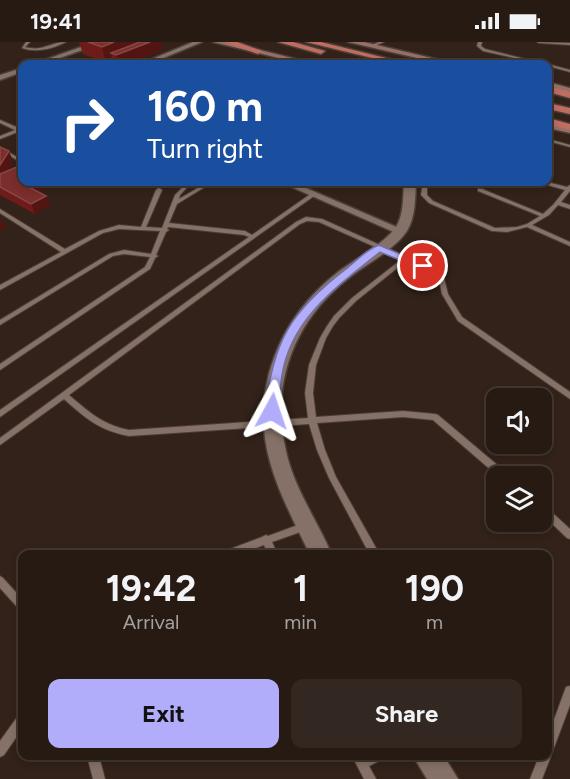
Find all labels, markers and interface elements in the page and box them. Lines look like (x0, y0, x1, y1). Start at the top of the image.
text: 19:41 (30, 8, 82, 35)
text: 160 m (147, 81, 263, 132)
icon: right (48, 84, 126, 162)
text: Turn right (147, 132, 263, 165)
pin (397, 240, 448, 291)
icon: arrive (406, 249, 439, 282)
position arrow (240, 379, 304, 443)
map controls (486, 388, 552, 532)
button: sound (486, 388, 552, 454)
button: layers (486, 466, 552, 532)
text: 19:42 (106, 567, 196, 610)
text: 1 (293, 567, 308, 610)
text: 190 (405, 567, 464, 610)
text: Arrival (123, 610, 179, 634)
text: min (284, 610, 317, 634)
text: m (426, 610, 443, 634)
button: Exit (48, 679, 279, 748)
button: Share (291, 679, 522, 748)

